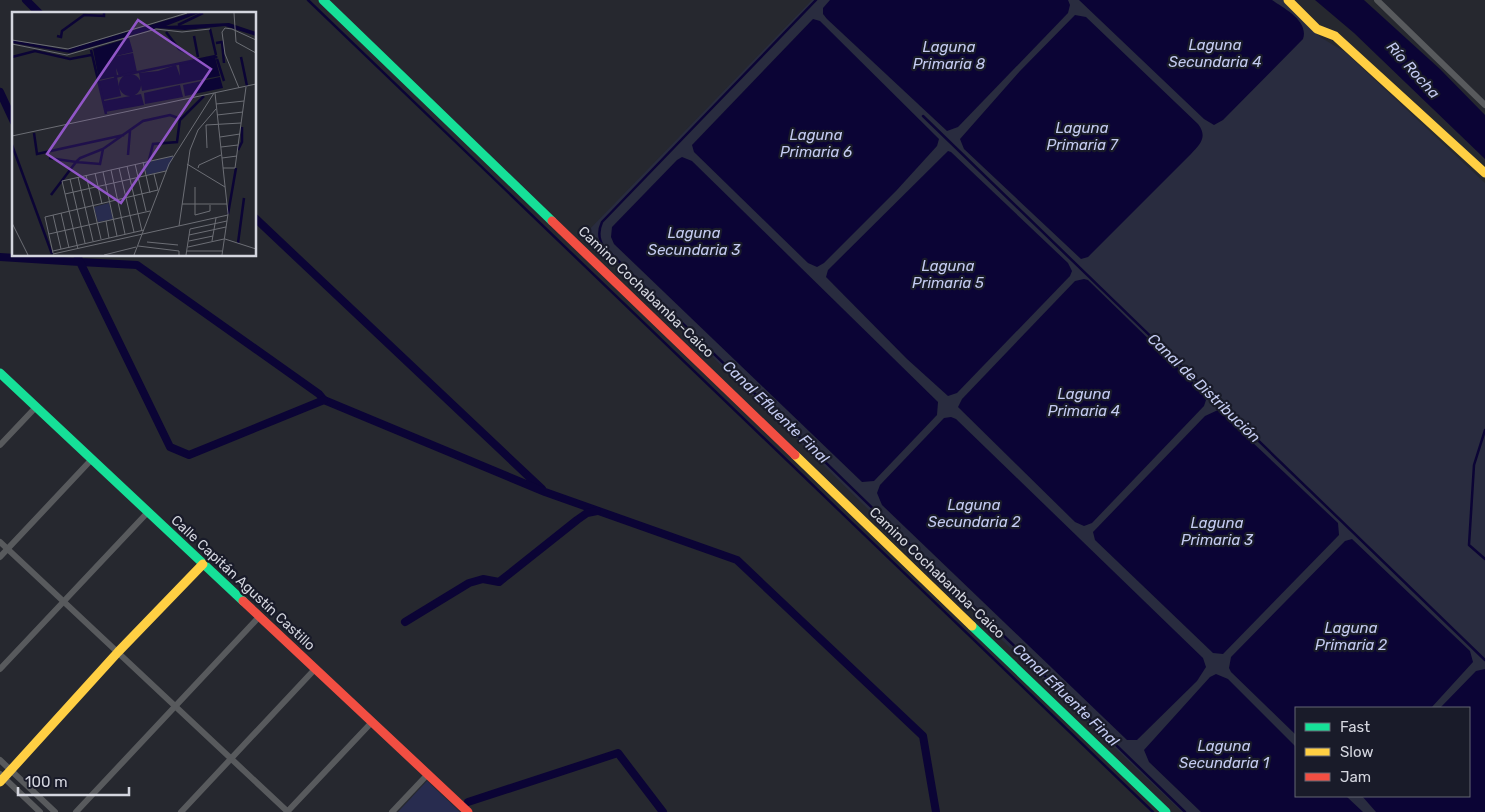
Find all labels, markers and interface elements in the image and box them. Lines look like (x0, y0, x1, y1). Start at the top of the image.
inset map (12, 12, 256, 256)
water label: Laguna Secundaria 4 (1168, 36, 1262, 71)
water label: Laguna Primaria 8 (913, 38, 986, 73)
water label: Río Rocha (1383, 38, 1443, 102)
water label: Laguna Primaria 7 (1047, 119, 1119, 154)
water label: Laguna Primaria 6 (780, 126, 852, 161)
street label: Camino Cochabamba-Caico (575, 223, 717, 361)
water label: Laguna Secundaria 3 (648, 224, 741, 259)
water label: Laguna Primaria 5 (912, 257, 984, 292)
water label: Canal de Distribución (1144, 330, 1264, 446)
water label: Canal Efluente Final (719, 357, 833, 467)
water label: Laguna Primaria 4 (1048, 385, 1120, 420)
water label: Laguna Secundaria 2 (928, 496, 1020, 531)
street label: Camino Cochabamba-Caico (866, 504, 1008, 642)
street label: Calle Capitán Agustín Castillo (168, 512, 318, 654)
water label: Laguna Primaria 3 (1181, 514, 1254, 549)
water label: Laguna Primaria 2 (1315, 619, 1387, 654)
water label: Canal Efluente Final (1009, 640, 1123, 750)
legend (1295, 707, 1470, 797)
text: Fast (1340, 718, 1370, 736)
water label: Laguna Secundaria 1 (1179, 737, 1270, 772)
text: Slow (1340, 743, 1373, 761)
scale bar (18, 764, 129, 796)
text: Jam (1340, 768, 1371, 786)
text: 100 m (25, 773, 67, 791)

